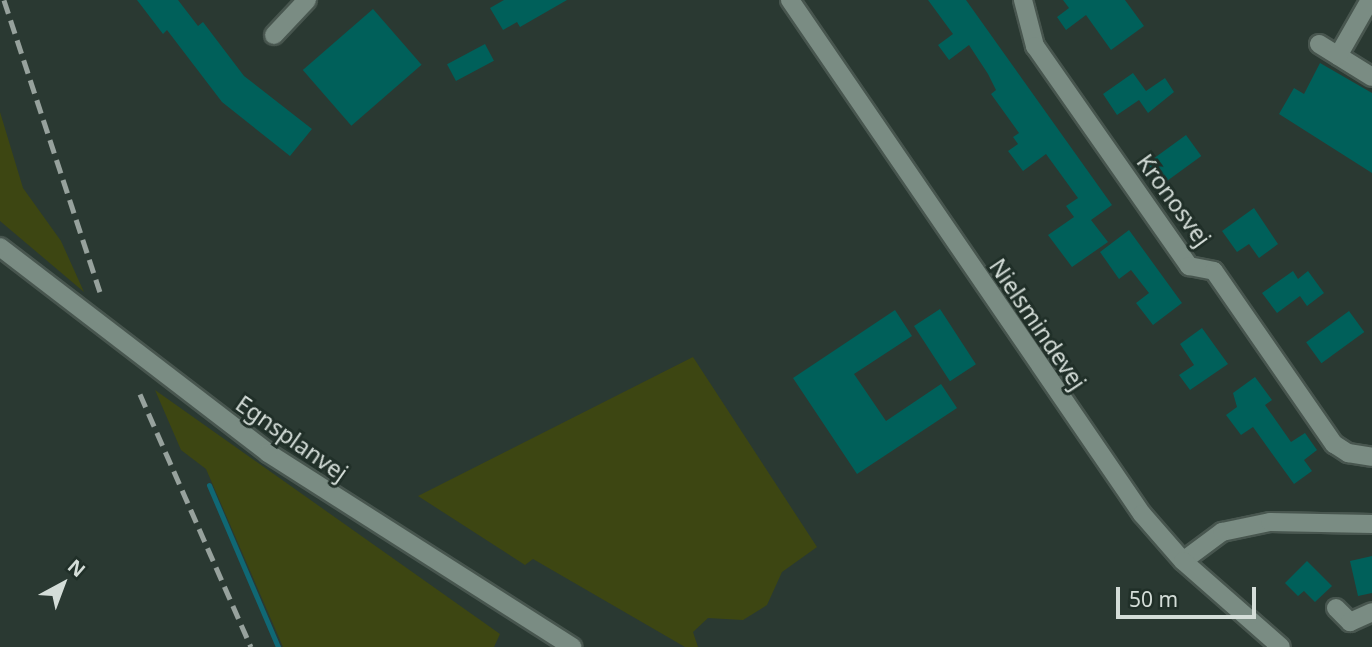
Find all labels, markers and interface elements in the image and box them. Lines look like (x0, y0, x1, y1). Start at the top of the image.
street label: Kronosvej (1131, 149, 1217, 251)
street label: Nielsmindevej (984, 253, 1092, 395)
street label: Egnsplanvej (231, 389, 353, 487)
north arrow (28, 549, 98, 619)
text: N (62, 553, 91, 583)
scale bar (1120, 574, 1260, 618)
text: 50 m (1129, 585, 1178, 613)

